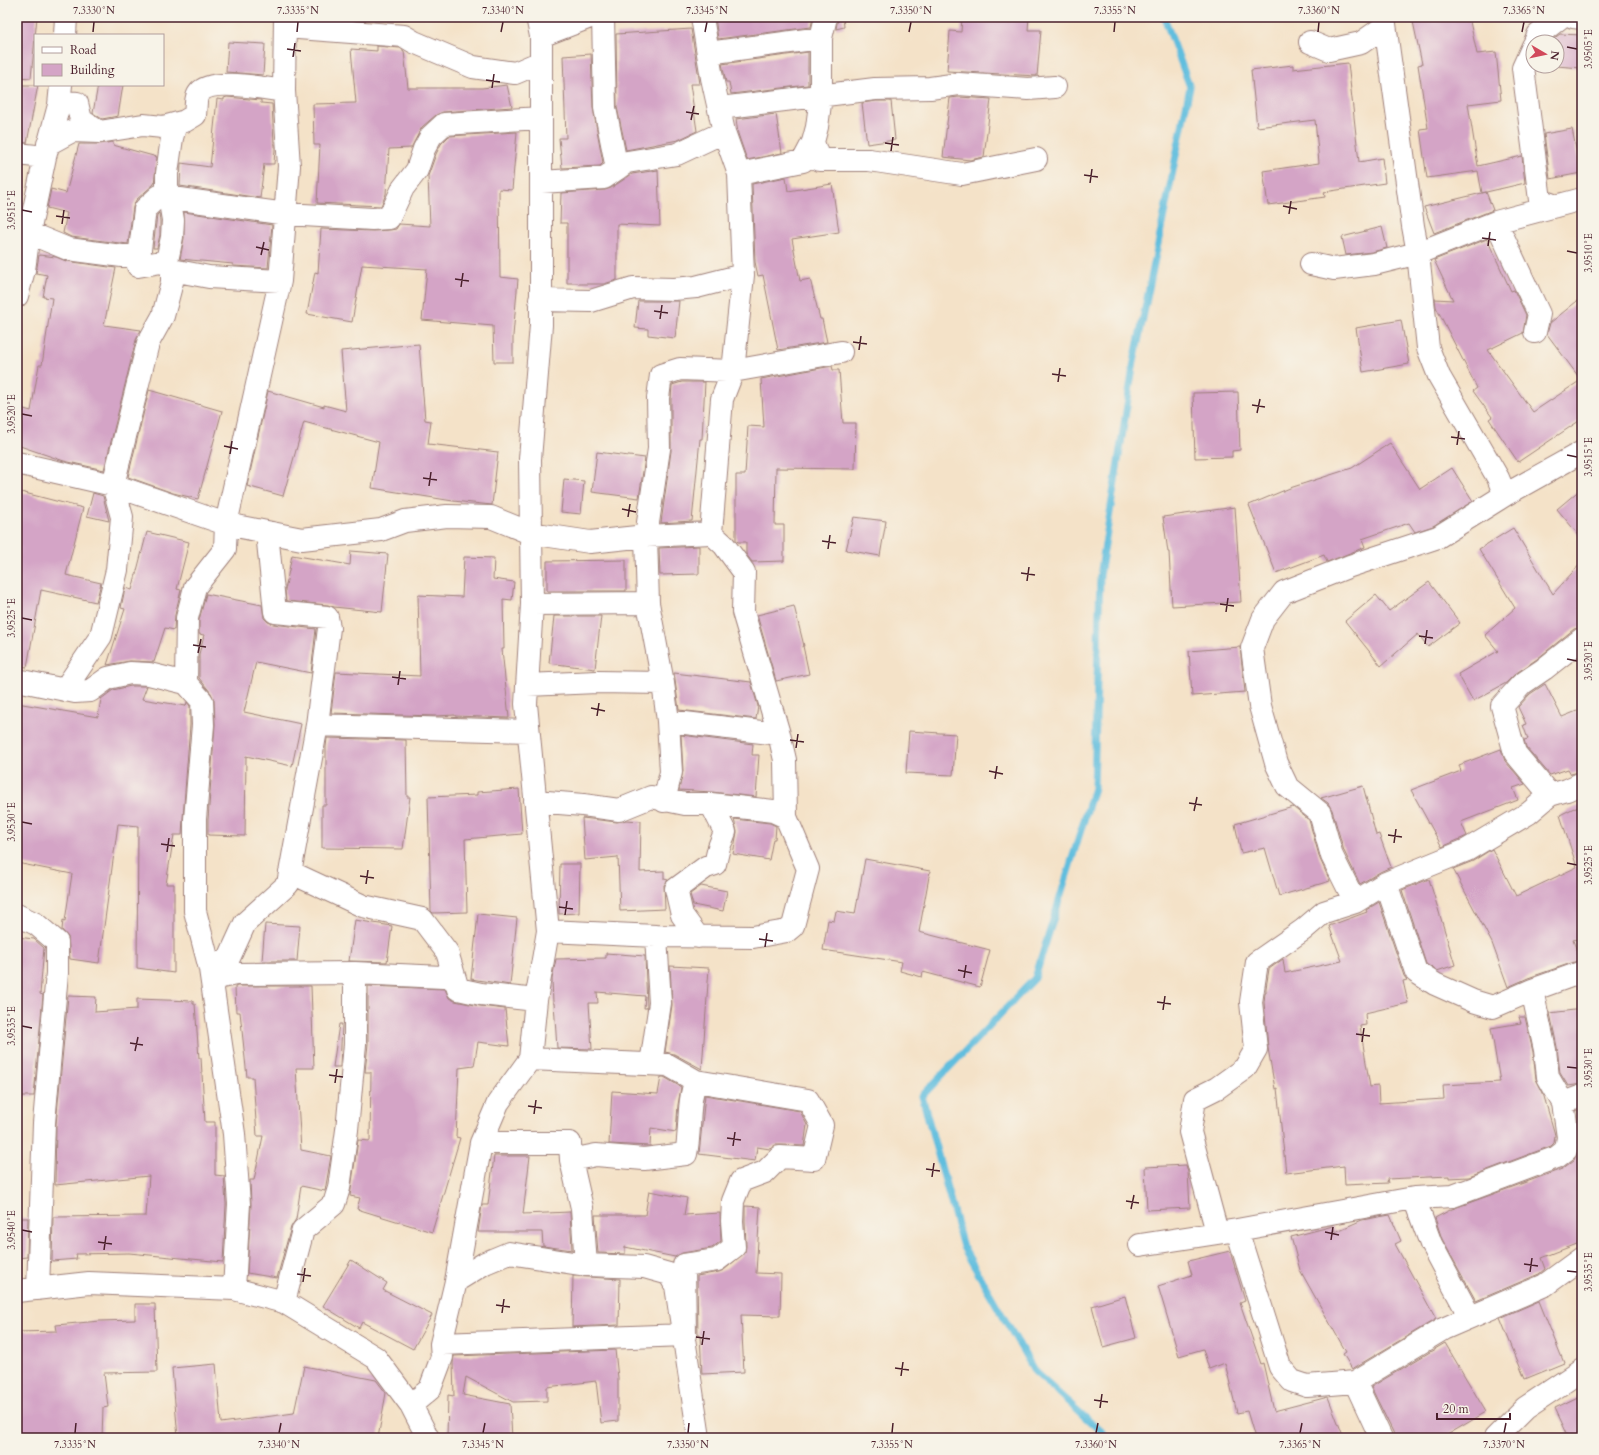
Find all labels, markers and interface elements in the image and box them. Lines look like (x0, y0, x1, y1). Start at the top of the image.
text: 7.3330°N (73, 4, 115, 18)
text: 7.3335°N (277, 4, 319, 18)
text: 7.3340°N (482, 4, 524, 18)
text: 7.3345°N (686, 4, 728, 18)
text: 7.3350°N (890, 4, 932, 18)
text: 7.3355°N (1094, 4, 1136, 18)
text: 7.3360°N (1298, 4, 1340, 18)
text: 7.3365°N (1503, 4, 1545, 18)
text: 3.9505°E (1582, 29, 1596, 69)
legend (34, 34, 164, 86)
north arrow (1525, 34, 1565, 74)
text: Road (70, 42, 97, 58)
text: N (1546, 50, 1563, 62)
text: Building (70, 62, 115, 78)
text: 3.9515°E (5, 190, 19, 230)
text: 3.9510°E (1582, 233, 1596, 273)
text: 3.9520°E (5, 394, 19, 434)
text: 3.9515°E (1582, 437, 1596, 477)
text: 3.9525°E (5, 598, 19, 638)
text: 3.9520°E (1582, 641, 1596, 681)
text: 3.9530°E (5, 802, 19, 842)
text: 3.9525°E (1582, 845, 1596, 885)
text: 3.9535°E (5, 1006, 19, 1046)
text: 3.9530°E (1582, 1048, 1596, 1088)
text: 3.9540°E (5, 1210, 19, 1250)
text: 3.9535°E (1582, 1252, 1596, 1292)
scale bar (1437, 1395, 1510, 1421)
text: 20 m (1443, 1401, 1470, 1417)
text: 7.3335°N (54, 1438, 96, 1452)
text: 7.3340°N (258, 1438, 300, 1452)
text: 7.3345°N (462, 1438, 504, 1452)
text: 7.3350°N (667, 1438, 709, 1452)
text: 7.3355°N (871, 1438, 913, 1452)
text: 7.3360°N (1075, 1438, 1117, 1452)
text: 7.3365°N (1279, 1438, 1321, 1452)
text: 7.3370°N (1483, 1438, 1525, 1452)

